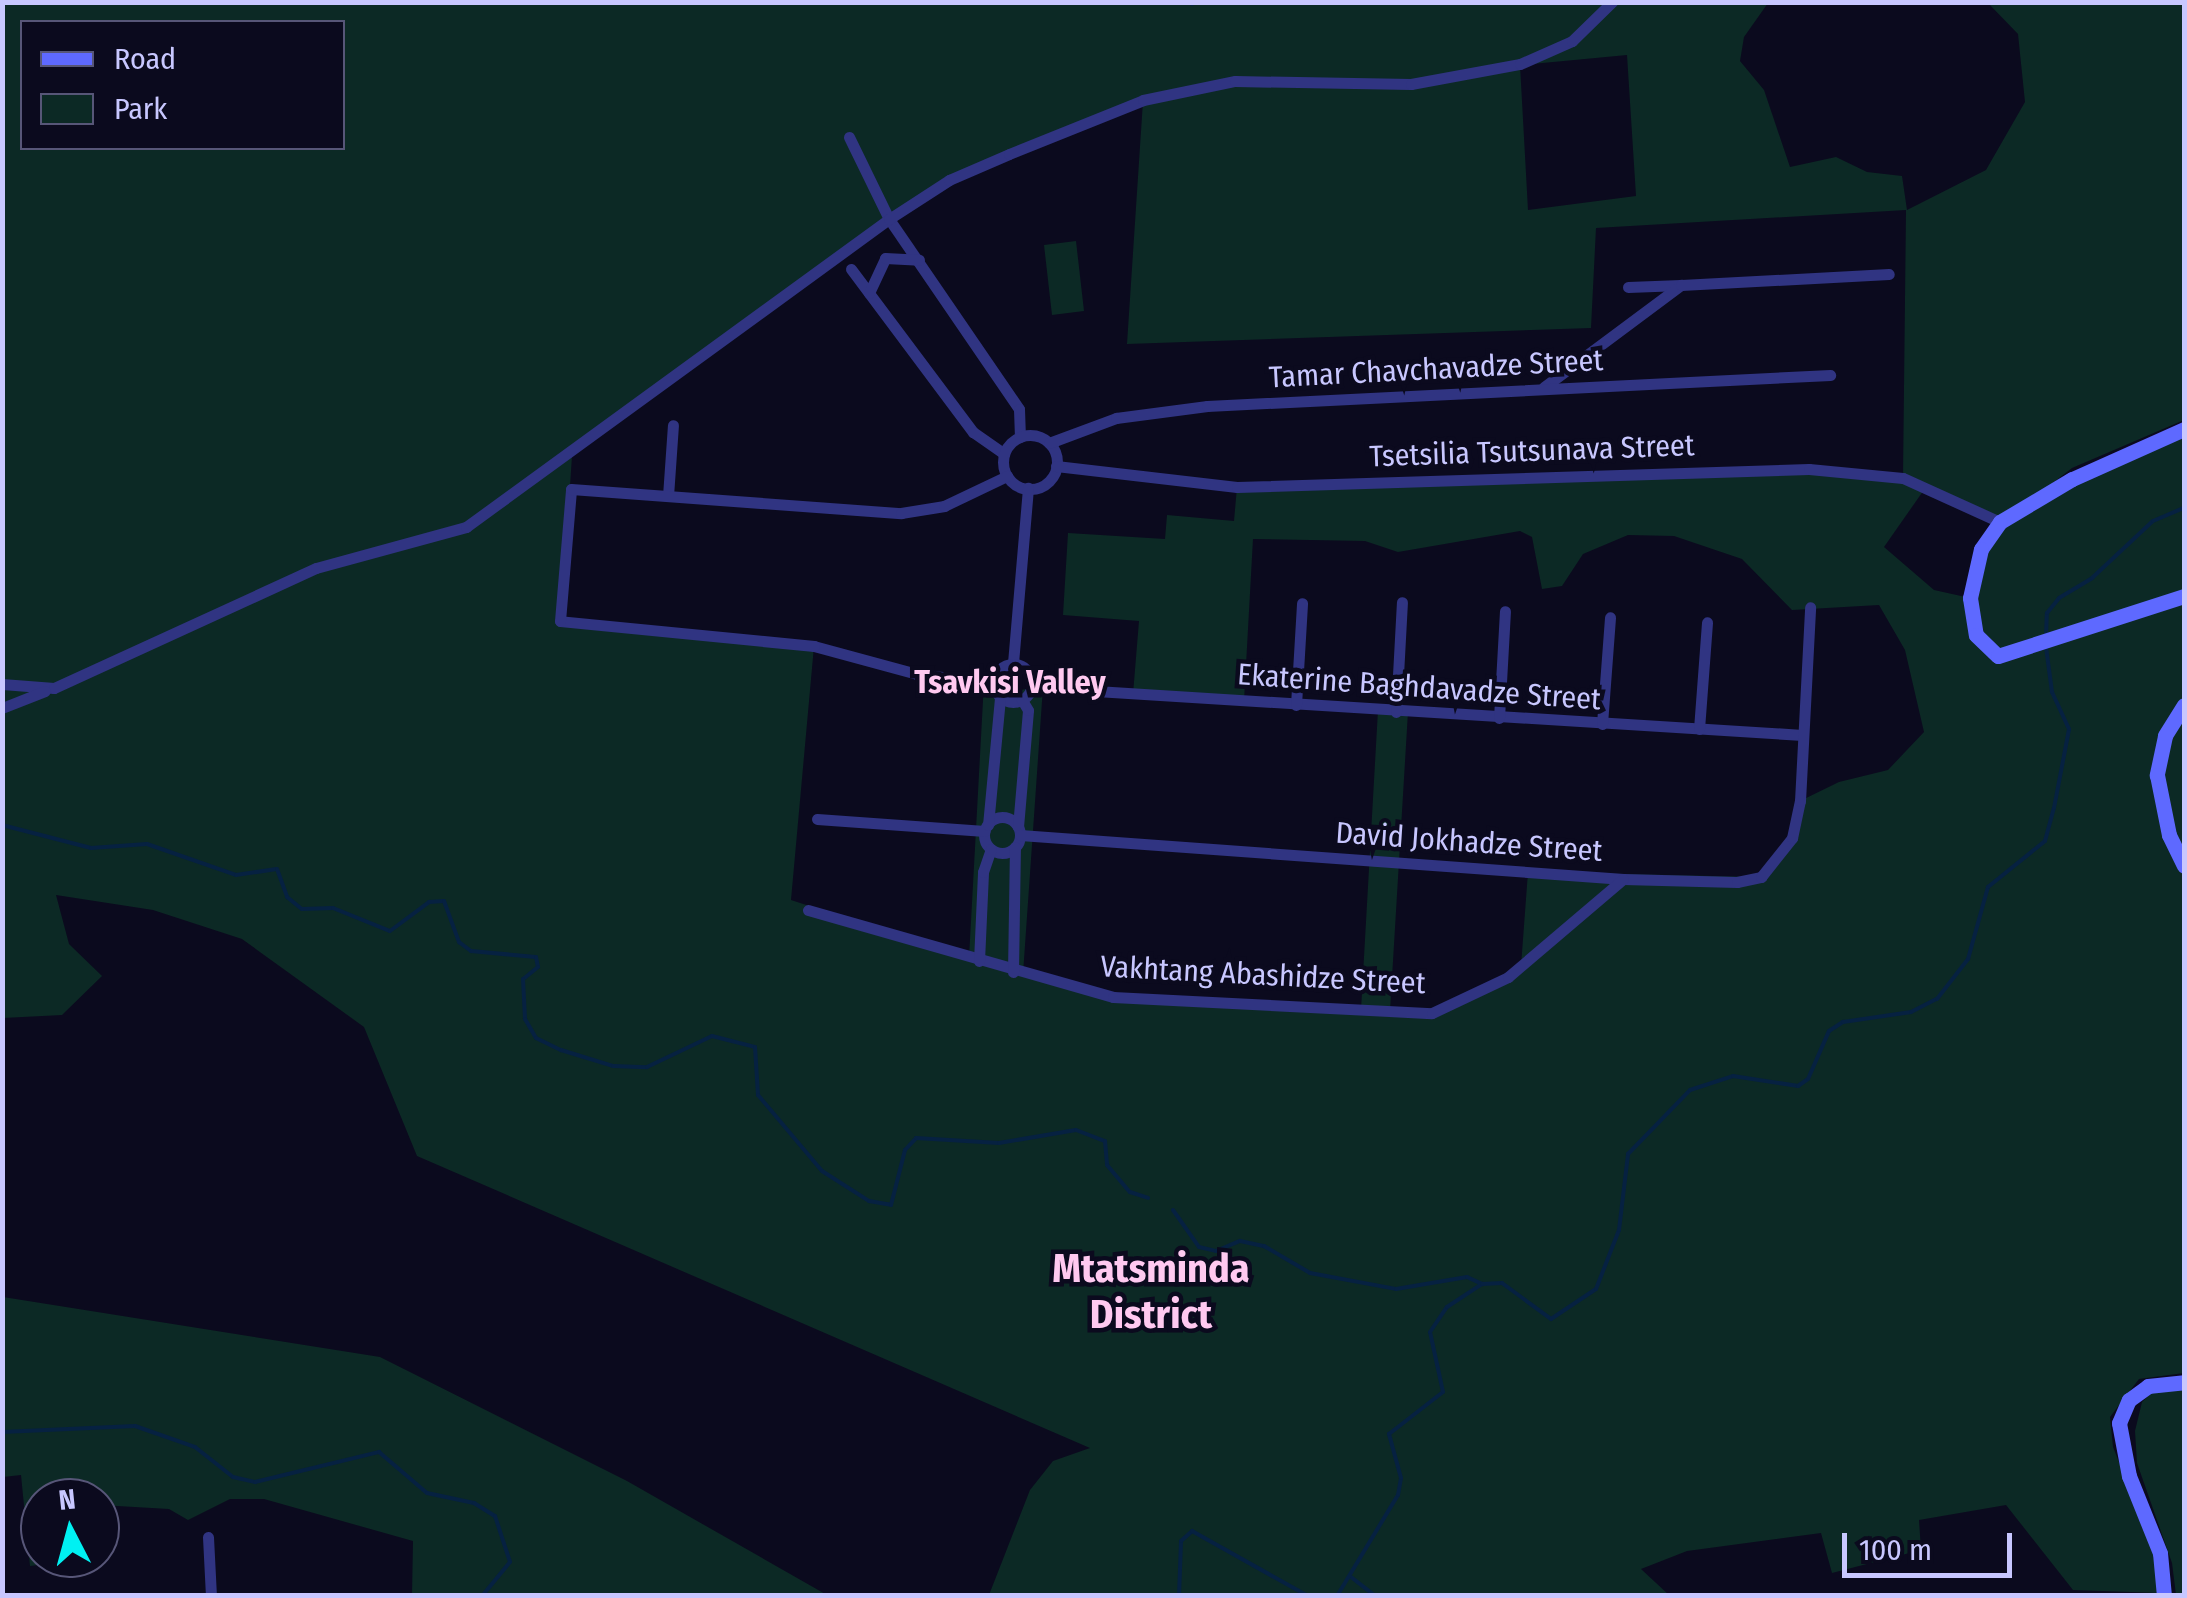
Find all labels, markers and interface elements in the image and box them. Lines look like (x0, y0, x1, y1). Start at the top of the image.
legend (20, 20, 345, 150)
text: Road (114, 41, 176, 77)
text: Park (114, 91, 167, 127)
street label: Tamar Chavchavadze Street (1268, 342, 1604, 396)
street label: Tsetsilia Tsutsunava Street (1369, 427, 1695, 475)
street label: Ekaterine Baghdavadze Street (1236, 656, 1602, 718)
district label: Tsavkisi Valley (914, 663, 1106, 701)
street label: David Jokhadze Street (1334, 815, 1604, 869)
street label: Vakhtang Abashidze Street (1100, 949, 1426, 1001)
district label: Mtatsminda District (1052, 1245, 1250, 1339)
north arrow (20, 1478, 120, 1578)
text: N (57, 1482, 77, 1517)
scale bar (1847, 1513, 2017, 1575)
text: 100 m (1859, 1532, 1932, 1568)

